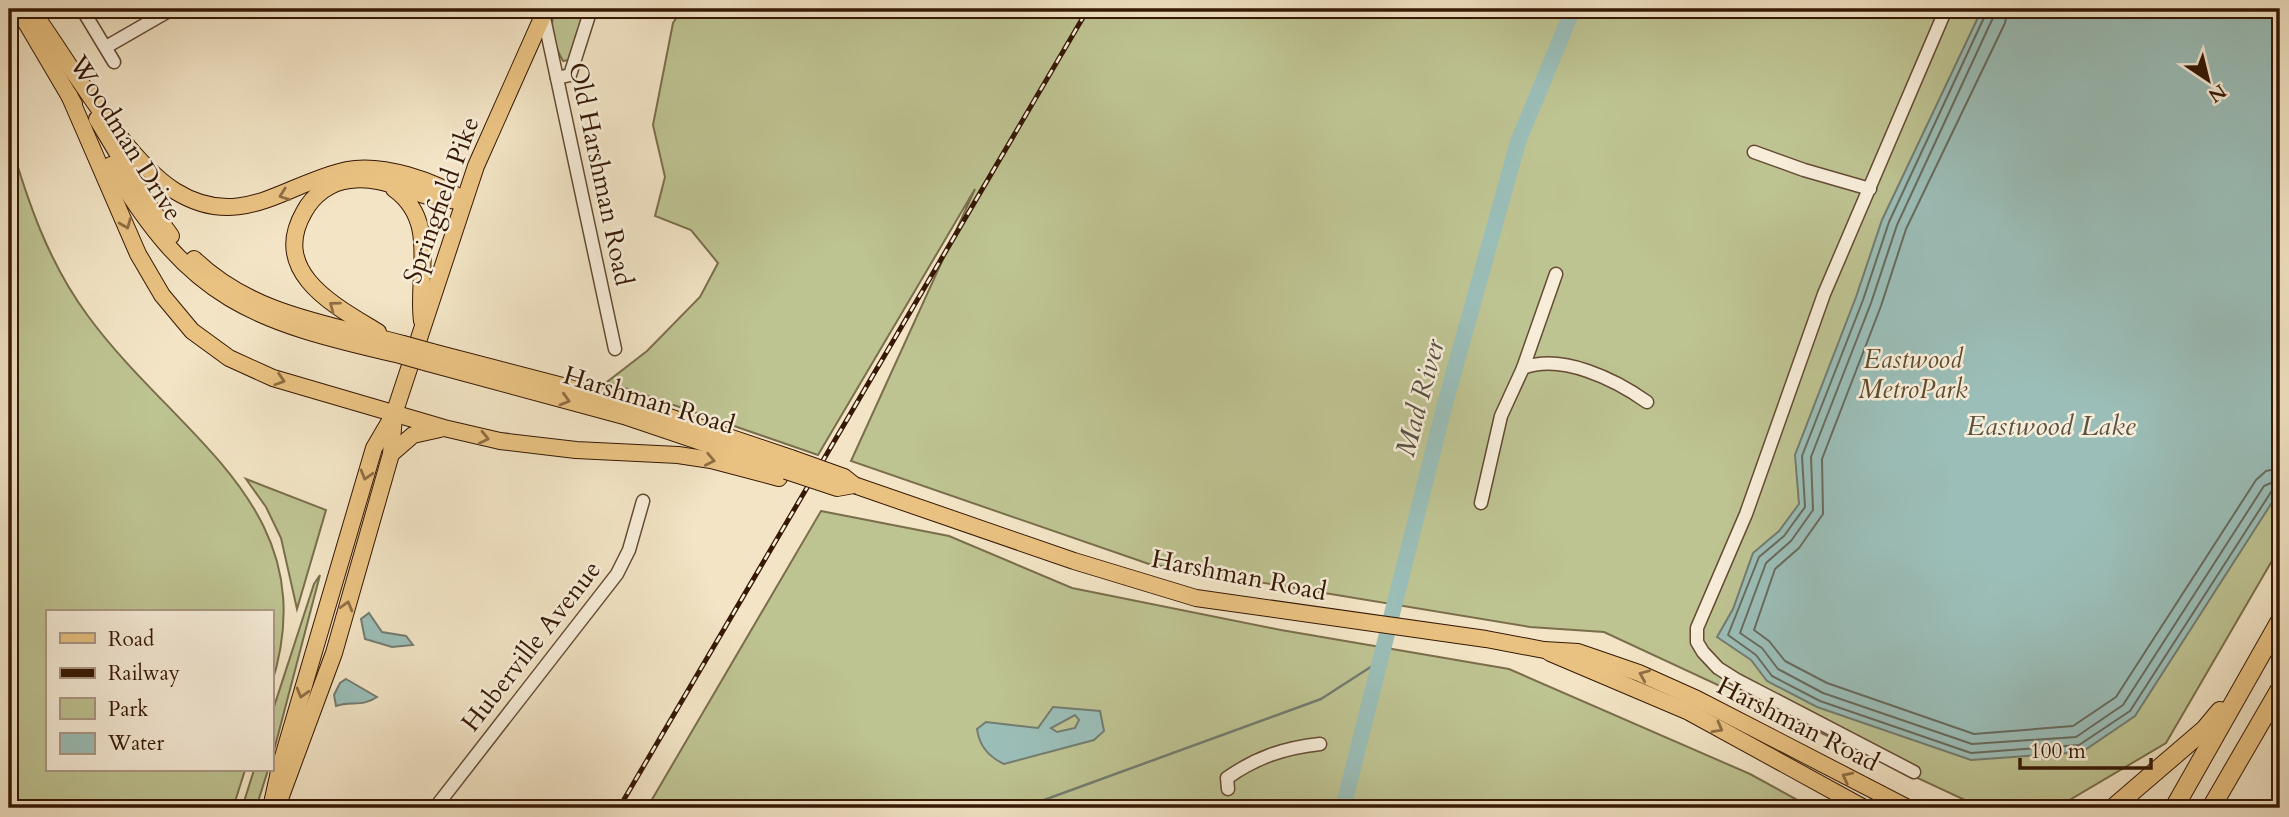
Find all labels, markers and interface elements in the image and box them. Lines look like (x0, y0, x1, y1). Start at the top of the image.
north arrow (2174, 46, 2244, 116)
street label: Woodman Drive (61, 48, 191, 227)
street label: Old Harshman Road (560, 59, 642, 289)
text: N (2203, 78, 2231, 109)
street label: Springfield Pike (395, 112, 487, 288)
one-way arrow (279, 186, 291, 200)
one-way arrow (118, 217, 132, 229)
one-way arrow (329, 301, 341, 314)
water label: Mad River (1386, 334, 1454, 461)
park label: Eastwood MetroPark (1858, 342, 1968, 407)
street label: Harshman Road (559, 357, 739, 443)
one-way arrow (273, 371, 285, 386)
one-way arrow (559, 391, 571, 406)
water label: Eastwood Lake (1966, 407, 2136, 445)
one-way arrow (478, 430, 490, 444)
one-way arrow (704, 452, 716, 467)
one-way arrow (359, 469, 374, 481)
street label: Harshman Road (1149, 541, 1330, 609)
street label: Huberville Avenue (453, 553, 609, 739)
one-way arrow (339, 600, 354, 612)
legend (46, 610, 273, 772)
text: Road (108, 625, 154, 654)
text: Railway (108, 659, 180, 688)
street label: Harshman Road (1711, 668, 1885, 780)
one-way arrow (1639, 670, 1651, 684)
one-way arrow (295, 687, 310, 699)
text: Park (108, 695, 149, 724)
one-way arrow (1711, 720, 1723, 733)
scale bar (2020, 726, 2151, 770)
text: Water (107, 729, 164, 758)
text: 100 m (2030, 737, 2086, 766)
one-way arrow (1842, 771, 1855, 785)

